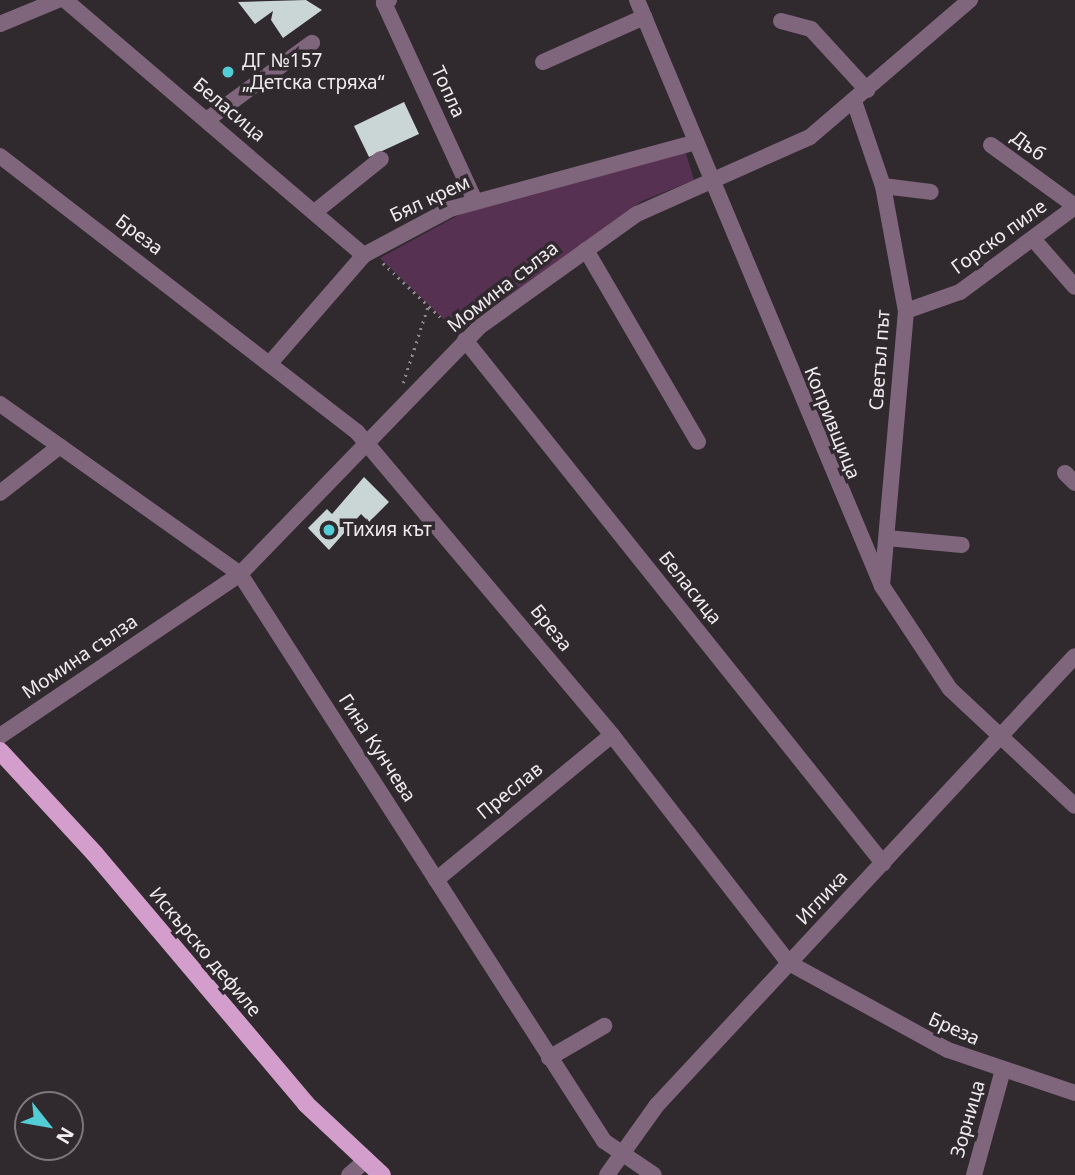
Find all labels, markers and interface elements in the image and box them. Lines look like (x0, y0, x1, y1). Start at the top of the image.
place label: ДГ №157 „Детска стряха“ (242, 50, 384, 94)
street label: Топла (426, 63, 470, 121)
marker: ДГ №157 „Детска стряха“ (220, 64, 236, 80)
street label: Беласица (188, 73, 270, 147)
street label: Дъб (1006, 126, 1050, 166)
street label: Бял крем (386, 171, 474, 227)
street label: Горско пиле (947, 195, 1051, 279)
street label: Бреза (111, 210, 167, 260)
street label: Момина сълза (443, 237, 563, 337)
street label: Светъл път (865, 309, 895, 411)
street label: Копривщица (799, 363, 865, 483)
place label: Тихия кът (343, 519, 432, 541)
marker: Тихия кът (321, 522, 337, 538)
street label: Беласица (654, 547, 726, 629)
street label: Бреза (525, 600, 577, 656)
street label: Момина сълза (18, 610, 142, 704)
street label: Гина Кунчева (334, 690, 420, 806)
street label: Преслав (473, 758, 547, 824)
street label: Иглика (791, 866, 853, 930)
street label: Искърско дефиле (144, 883, 266, 1021)
street label: Бреза (925, 1008, 983, 1050)
street label: Зорница (946, 1078, 990, 1160)
north arrow (14, 1091, 84, 1161)
text: N (50, 1122, 80, 1149)

